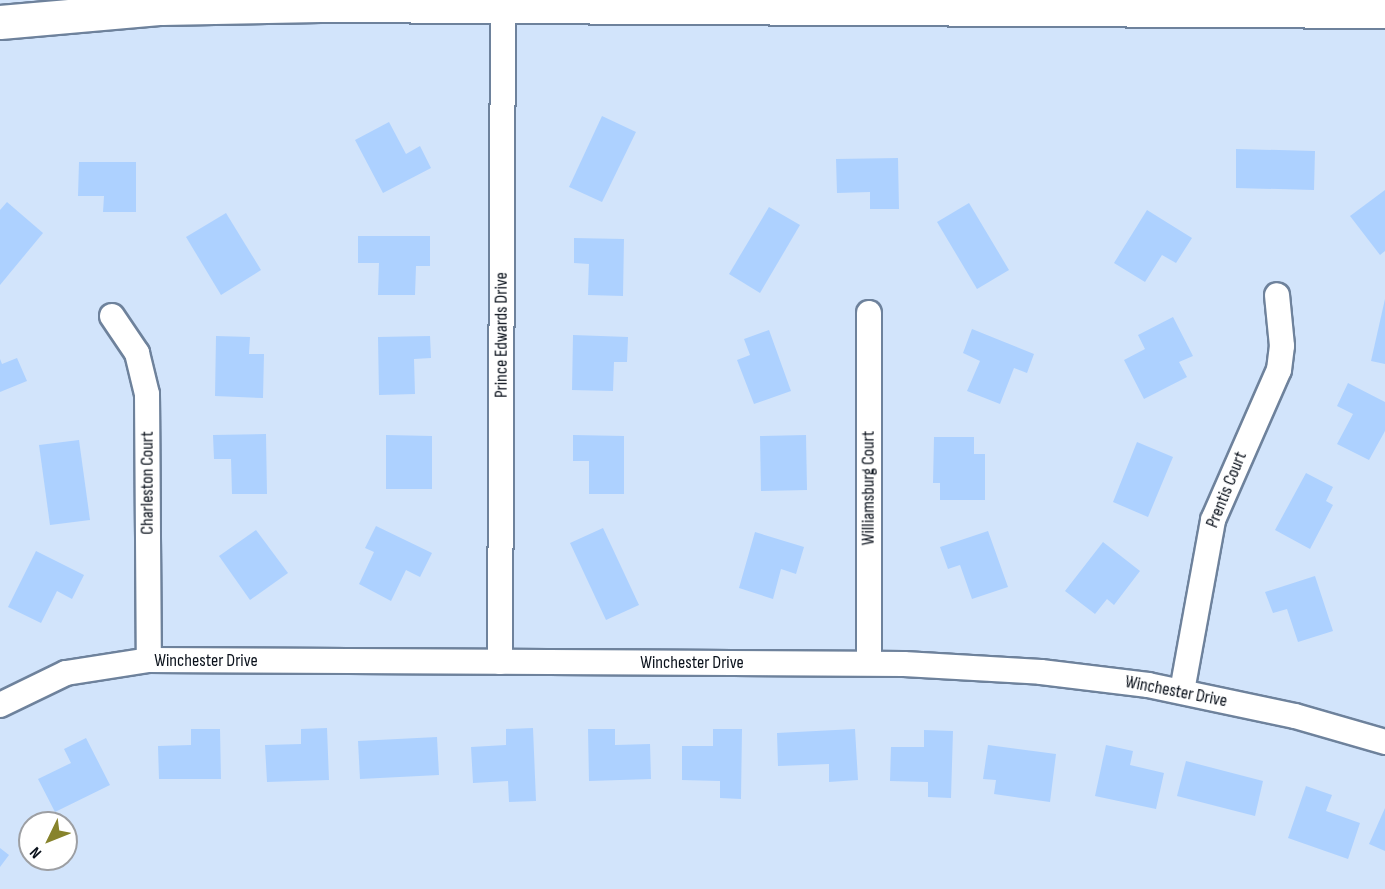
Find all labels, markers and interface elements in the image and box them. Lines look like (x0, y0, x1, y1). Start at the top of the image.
street label: Prince Edwards Drive (491, 272, 513, 398)
street label: Charleston Court (137, 431, 159, 535)
street label: Williamsburg Court (858, 431, 880, 545)
street label: Prentis Court (1202, 449, 1252, 531)
street label: Winchester Drive (154, 650, 258, 672)
street label: Winchester Drive (640, 652, 744, 674)
street label: Winchester Drive (1123, 672, 1229, 712)
north arrow (18, 811, 78, 871)
text: N (26, 843, 46, 862)

